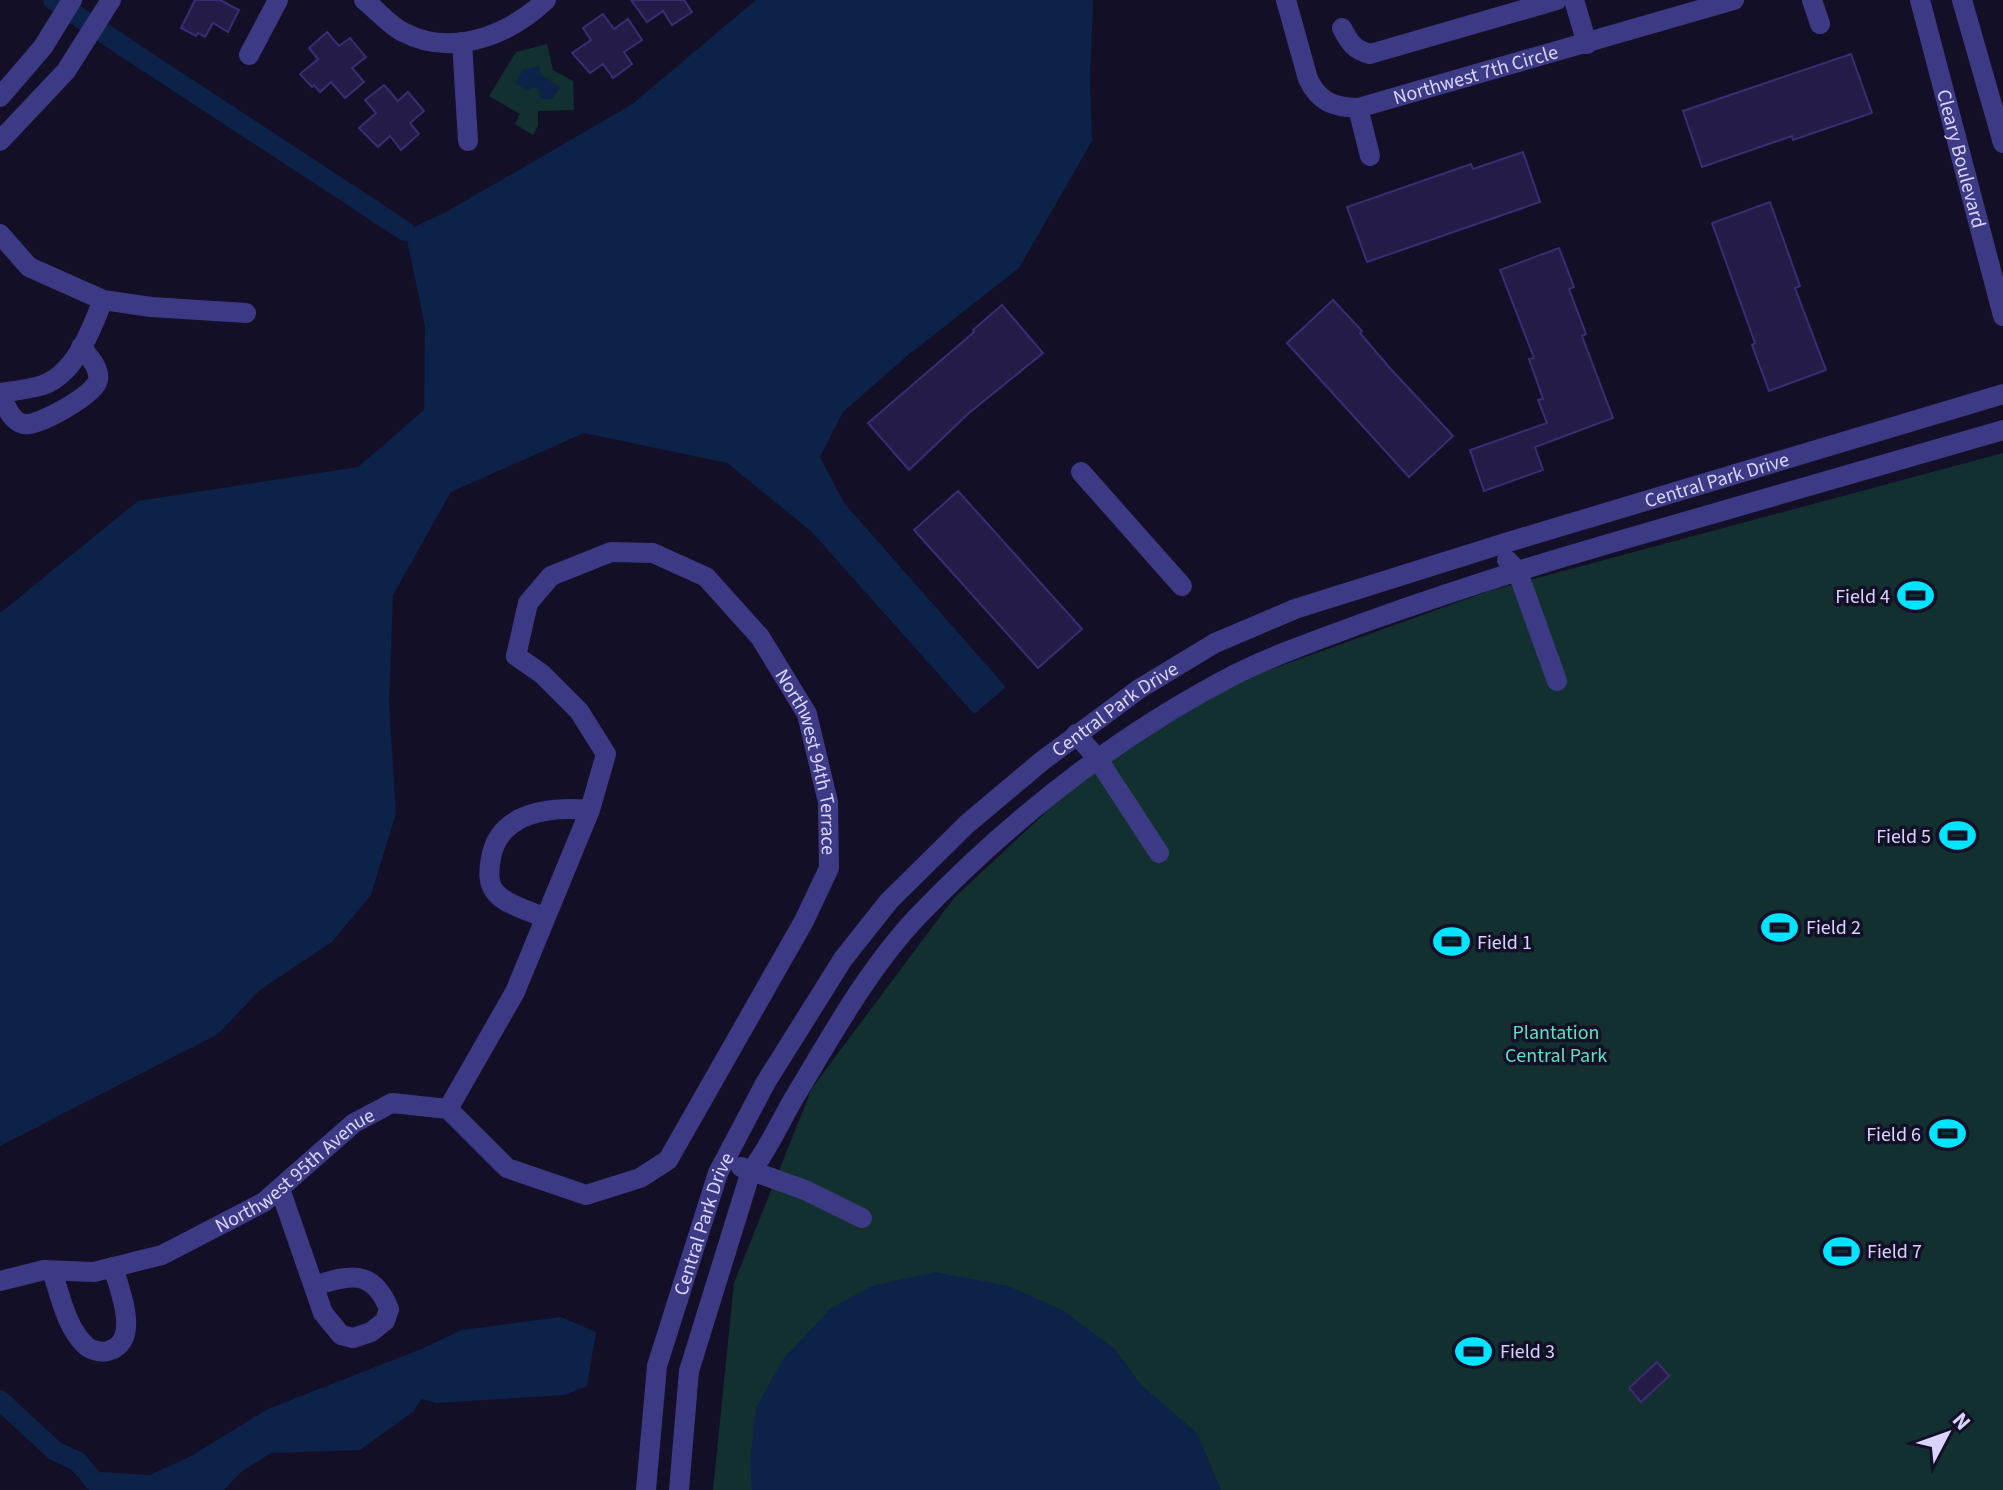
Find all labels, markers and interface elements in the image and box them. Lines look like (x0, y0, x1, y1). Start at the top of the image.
street label: Northwest 7th Circle (1390, 38, 1562, 112)
street label: Cleary Boulevard (1929, 86, 1992, 231)
street label: Central Park Drive (1641, 446, 1793, 516)
sports icon: Field 4 (1897, 577, 1935, 615)
place label: Field 4 (1835, 583, 1890, 611)
street label: Central Park Drive (1046, 655, 1184, 764)
street label: Northwest 94th Terrace (768, 664, 842, 855)
sports icon: Field 5 (1938, 817, 1976, 855)
place label: Field 5 (1876, 823, 1931, 851)
sports icon: Field 2 (1761, 908, 1799, 946)
place label: Field 2 (1806, 914, 1861, 942)
sports icon: Field 1 (1432, 923, 1470, 961)
place label: Field 1 (1477, 929, 1532, 957)
park label: Plantation Central Park (1505, 1019, 1607, 1070)
street label: Northwest 95th Avenue (210, 1102, 380, 1240)
sports icon: Field 6 (1928, 1115, 1966, 1153)
place label: Field 6 (1866, 1121, 1921, 1149)
street label: Central Park Drive (667, 1148, 742, 1299)
sports icon: Field 7 (1822, 1232, 1860, 1270)
place label: Field 7 (1867, 1238, 1922, 1266)
sports icon: Field 3 (1455, 1332, 1493, 1370)
place label: Field 3 (1500, 1338, 1555, 1366)
north arrow (1907, 1394, 1987, 1474)
text: N (1944, 1406, 1978, 1438)

